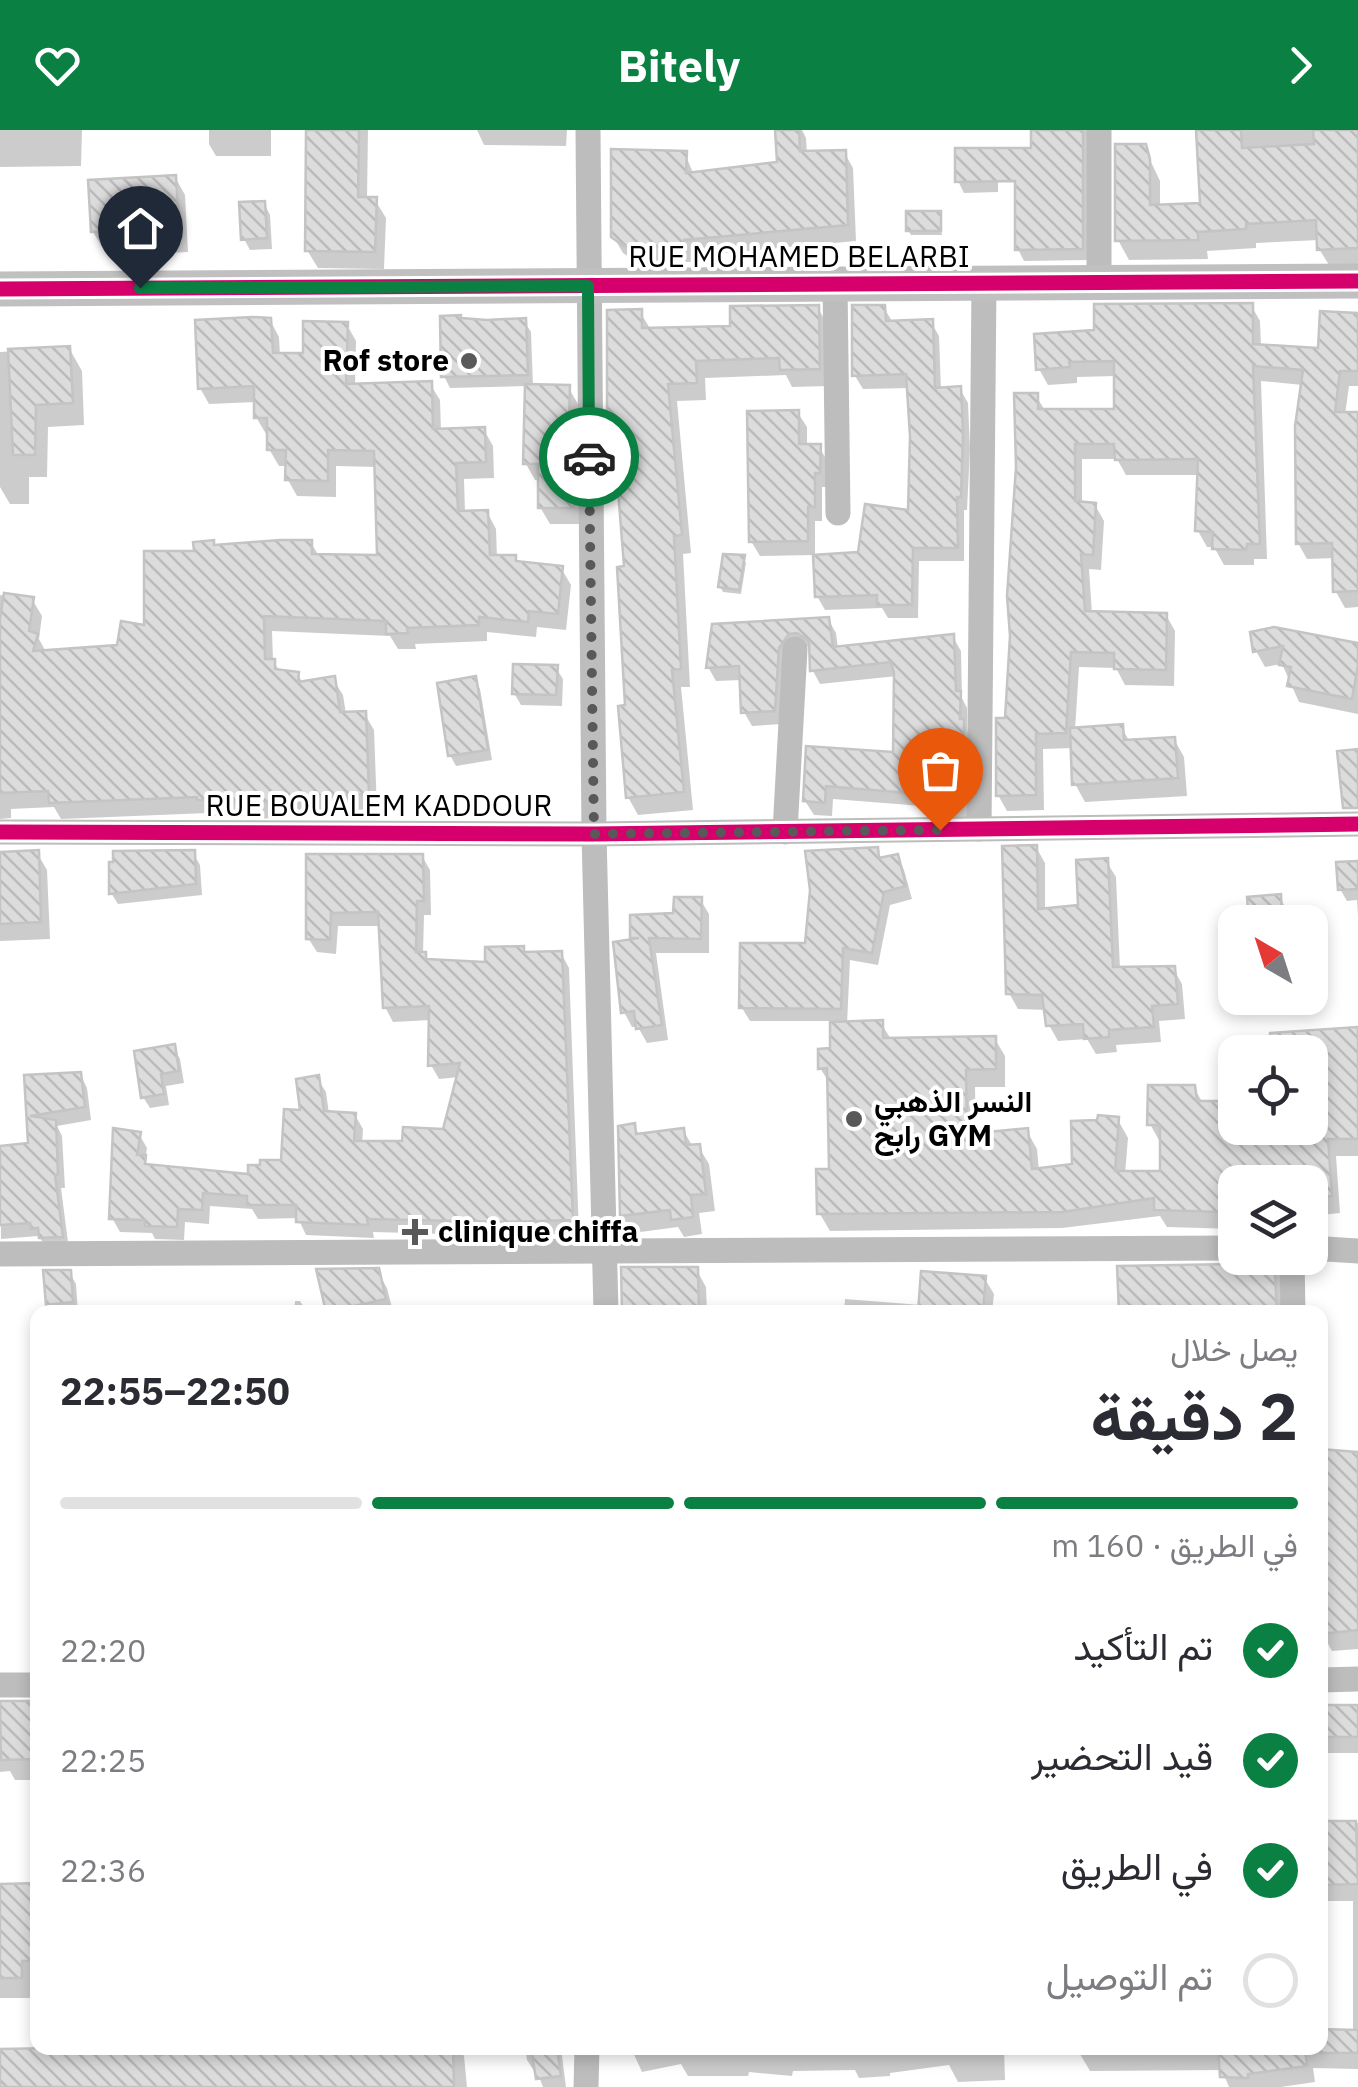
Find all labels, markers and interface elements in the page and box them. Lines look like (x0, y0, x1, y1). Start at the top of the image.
text: Bitely (618, 36, 740, 94)
icon: heart (30, 38, 85, 93)
icon: forward (1273, 38, 1328, 93)
pin (98, 186, 183, 289)
icon: home (113, 201, 168, 256)
street label: RUE MOHAMED BELARBI (628, 236, 970, 275)
place label: Rof store (323, 340, 449, 379)
marker: Rof store (458, 350, 480, 372)
courier (539, 407, 639, 507)
icon: car (562, 430, 617, 485)
pin (898, 728, 983, 831)
icon: bag (913, 743, 968, 798)
street label: RUE BOUALEM KADDOUR (205, 785, 553, 824)
north arrow (1218, 905, 1328, 1015)
map controls (1218, 905, 1328, 1275)
button: locate (1218, 1035, 1328, 1145)
place label: النسر الذهبي رابح GYM (874, 1081, 1032, 1156)
marker: النسر الذهبي رابح GYM (843, 1108, 865, 1130)
button: layers (1218, 1165, 1328, 1275)
place label: clinique chiffa (438, 1211, 639, 1250)
marker: clinique chiffa (402, 1219, 428, 1245)
text: يصل خلال (1170, 1328, 1298, 1370)
text: 22:50–22:55 (60, 1366, 290, 1415)
text: 2 دقيقة (1090, 1373, 1298, 1458)
text: في الطريق · 160 m (1051, 1524, 1298, 1566)
text: تم التأكيد (1073, 1621, 1213, 1670)
icon: check (1243, 1623, 1298, 1678)
text: 22:20 (60, 1629, 146, 1671)
text: قيد التحضير (1031, 1731, 1213, 1780)
icon: check (1243, 1733, 1298, 1788)
text: 22:25 (60, 1739, 146, 1781)
text: في الطريق (1061, 1841, 1213, 1890)
icon: check (1243, 1843, 1298, 1898)
text: 22:36 (60, 1849, 146, 1891)
text: تم التوصيل (1046, 1951, 1213, 2000)

